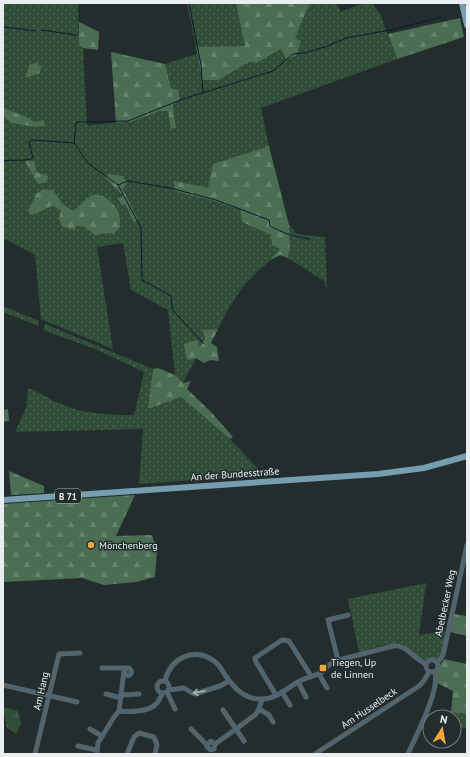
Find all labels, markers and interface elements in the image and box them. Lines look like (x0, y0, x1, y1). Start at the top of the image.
street label: An der Bundesstraße (190, 464, 280, 484)
road number: B 71 (55, 489, 81, 503)
place label: Mönchenberg (99, 539, 158, 552)
marker: Mönchenberg (86, 540, 96, 550)
street label: Abelbecker Weg (432, 568, 458, 638)
place label: Tiegen, Up de Linnen (331, 656, 376, 681)
marker: Tiegen, Up de Linnen (318, 663, 328, 673)
street label: Am Hang (30, 670, 52, 712)
street label: Am Husselbeck (338, 684, 400, 732)
one-way arrow (192, 688, 205, 696)
north arrow (422, 709, 462, 749)
text: N (439, 712, 449, 727)

